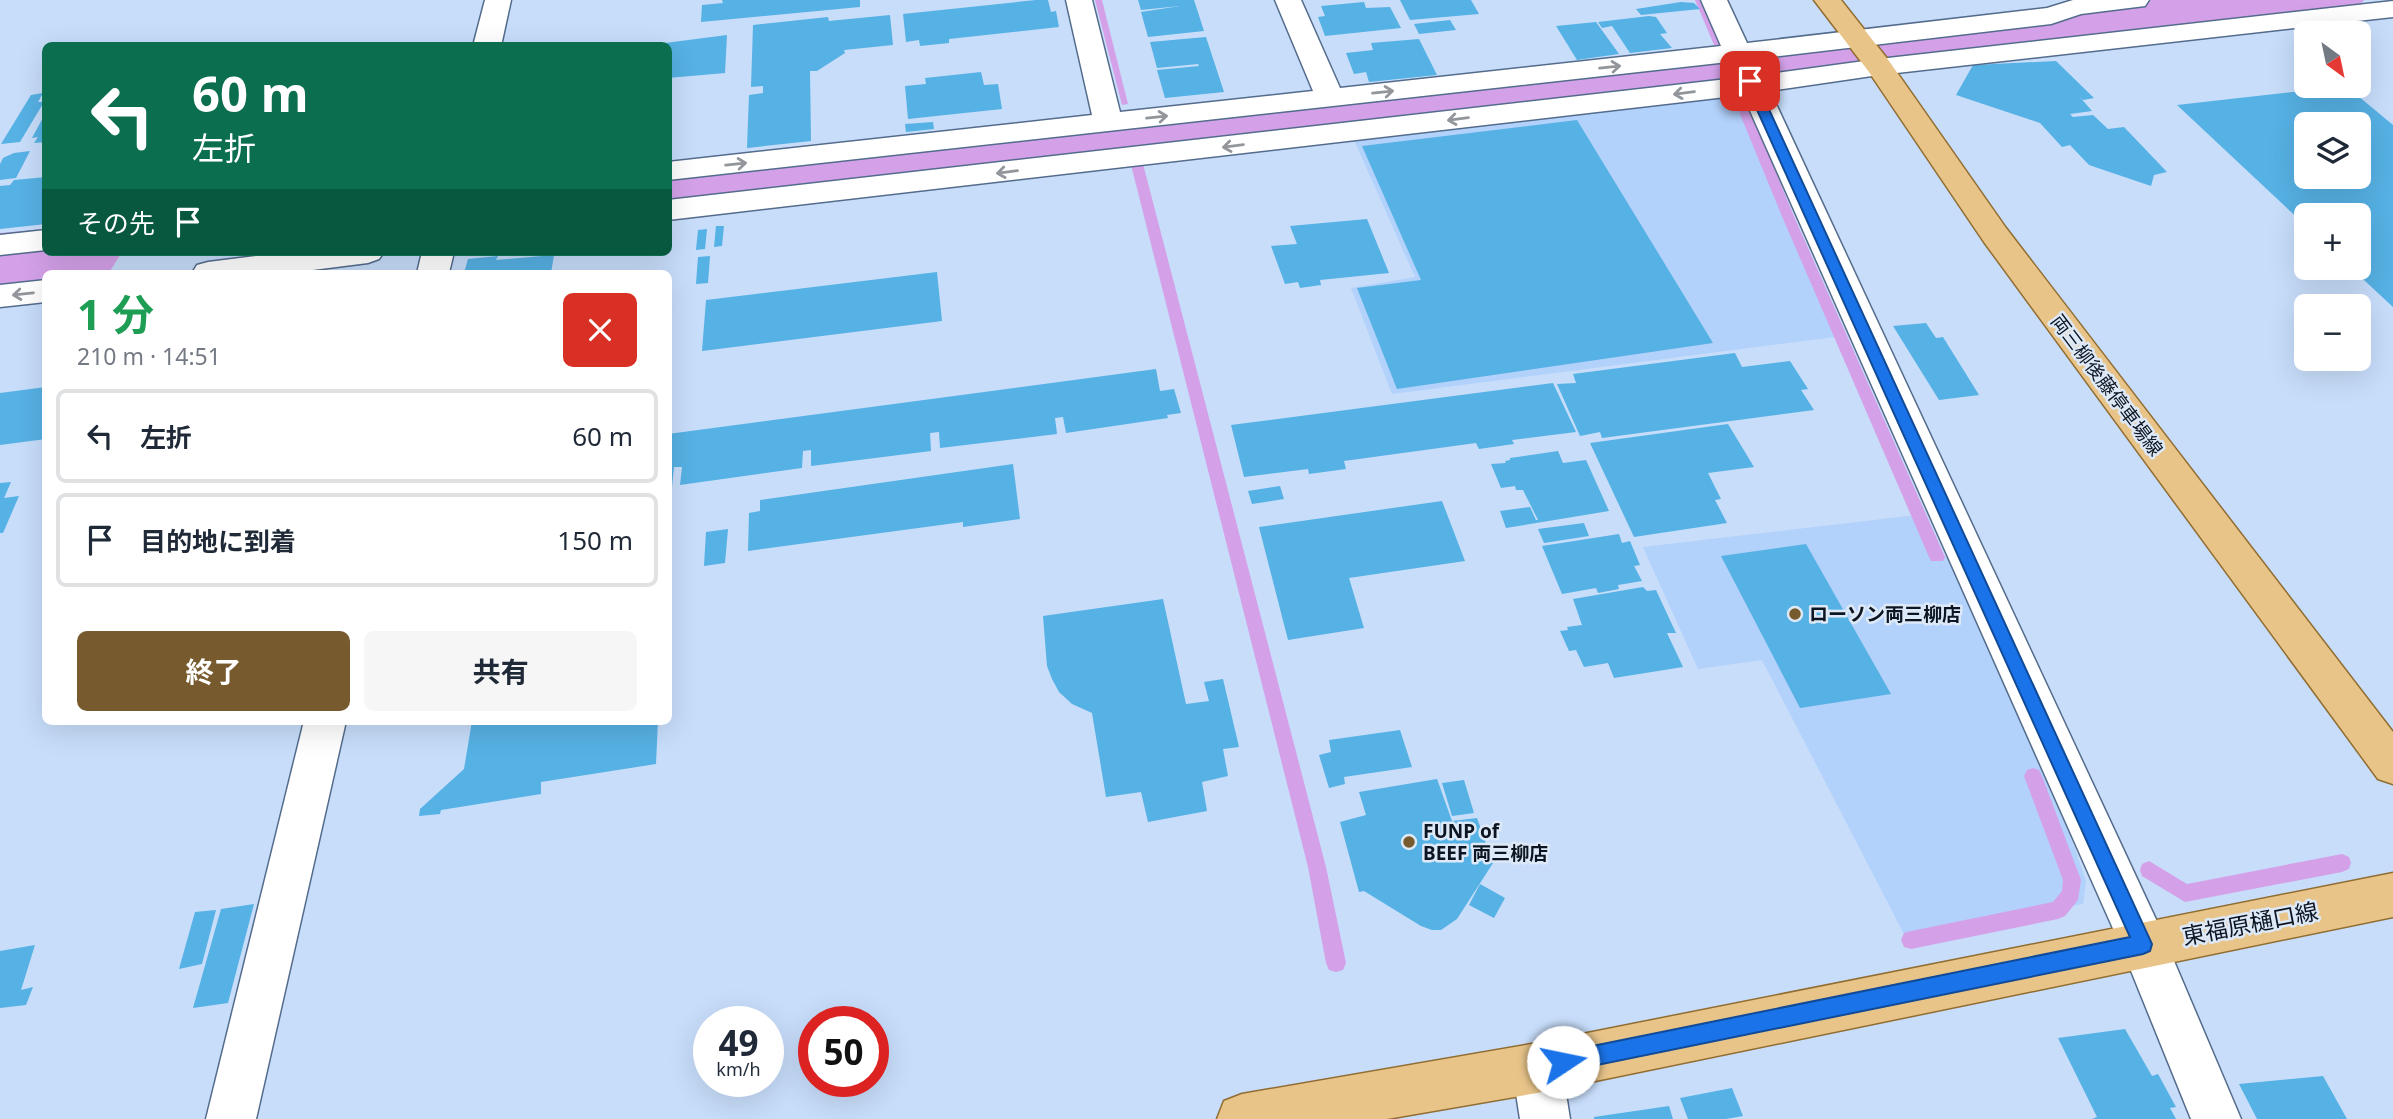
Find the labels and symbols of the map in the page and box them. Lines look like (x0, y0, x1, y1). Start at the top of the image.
north arrow (2294, 21, 2371, 98)
pin (1720, 51, 1780, 111)
one-way arrow (1598, 61, 1620, 74)
one-way arrow (1372, 85, 1394, 98)
one-way arrow (1674, 86, 1696, 99)
one-way arrow (1145, 110, 1168, 123)
one-way arrow (1448, 113, 1470, 126)
one-way arrow (1222, 139, 1244, 152)
one-way arrow (724, 157, 747, 170)
one-way arrow (996, 165, 1018, 178)
one-way arrow (12, 287, 35, 300)
street label: 両三柳後藤停車場線 (2045, 309, 2169, 461)
place label: ローソン両三柳店 (1809, 601, 1961, 627)
marker: ローソン両三柳店 (1787, 606, 1803, 622)
place label: FUNP of BEEF 両三柳店 (1423, 818, 1548, 866)
marker: FUNP of BEEF 両三柳店 (1401, 834, 1417, 850)
street label: 東福原樋口線 (2179, 894, 2321, 952)
speed limit sign: 50 (798, 1006, 889, 1097)
position arrow (1526, 1025, 1600, 1099)

